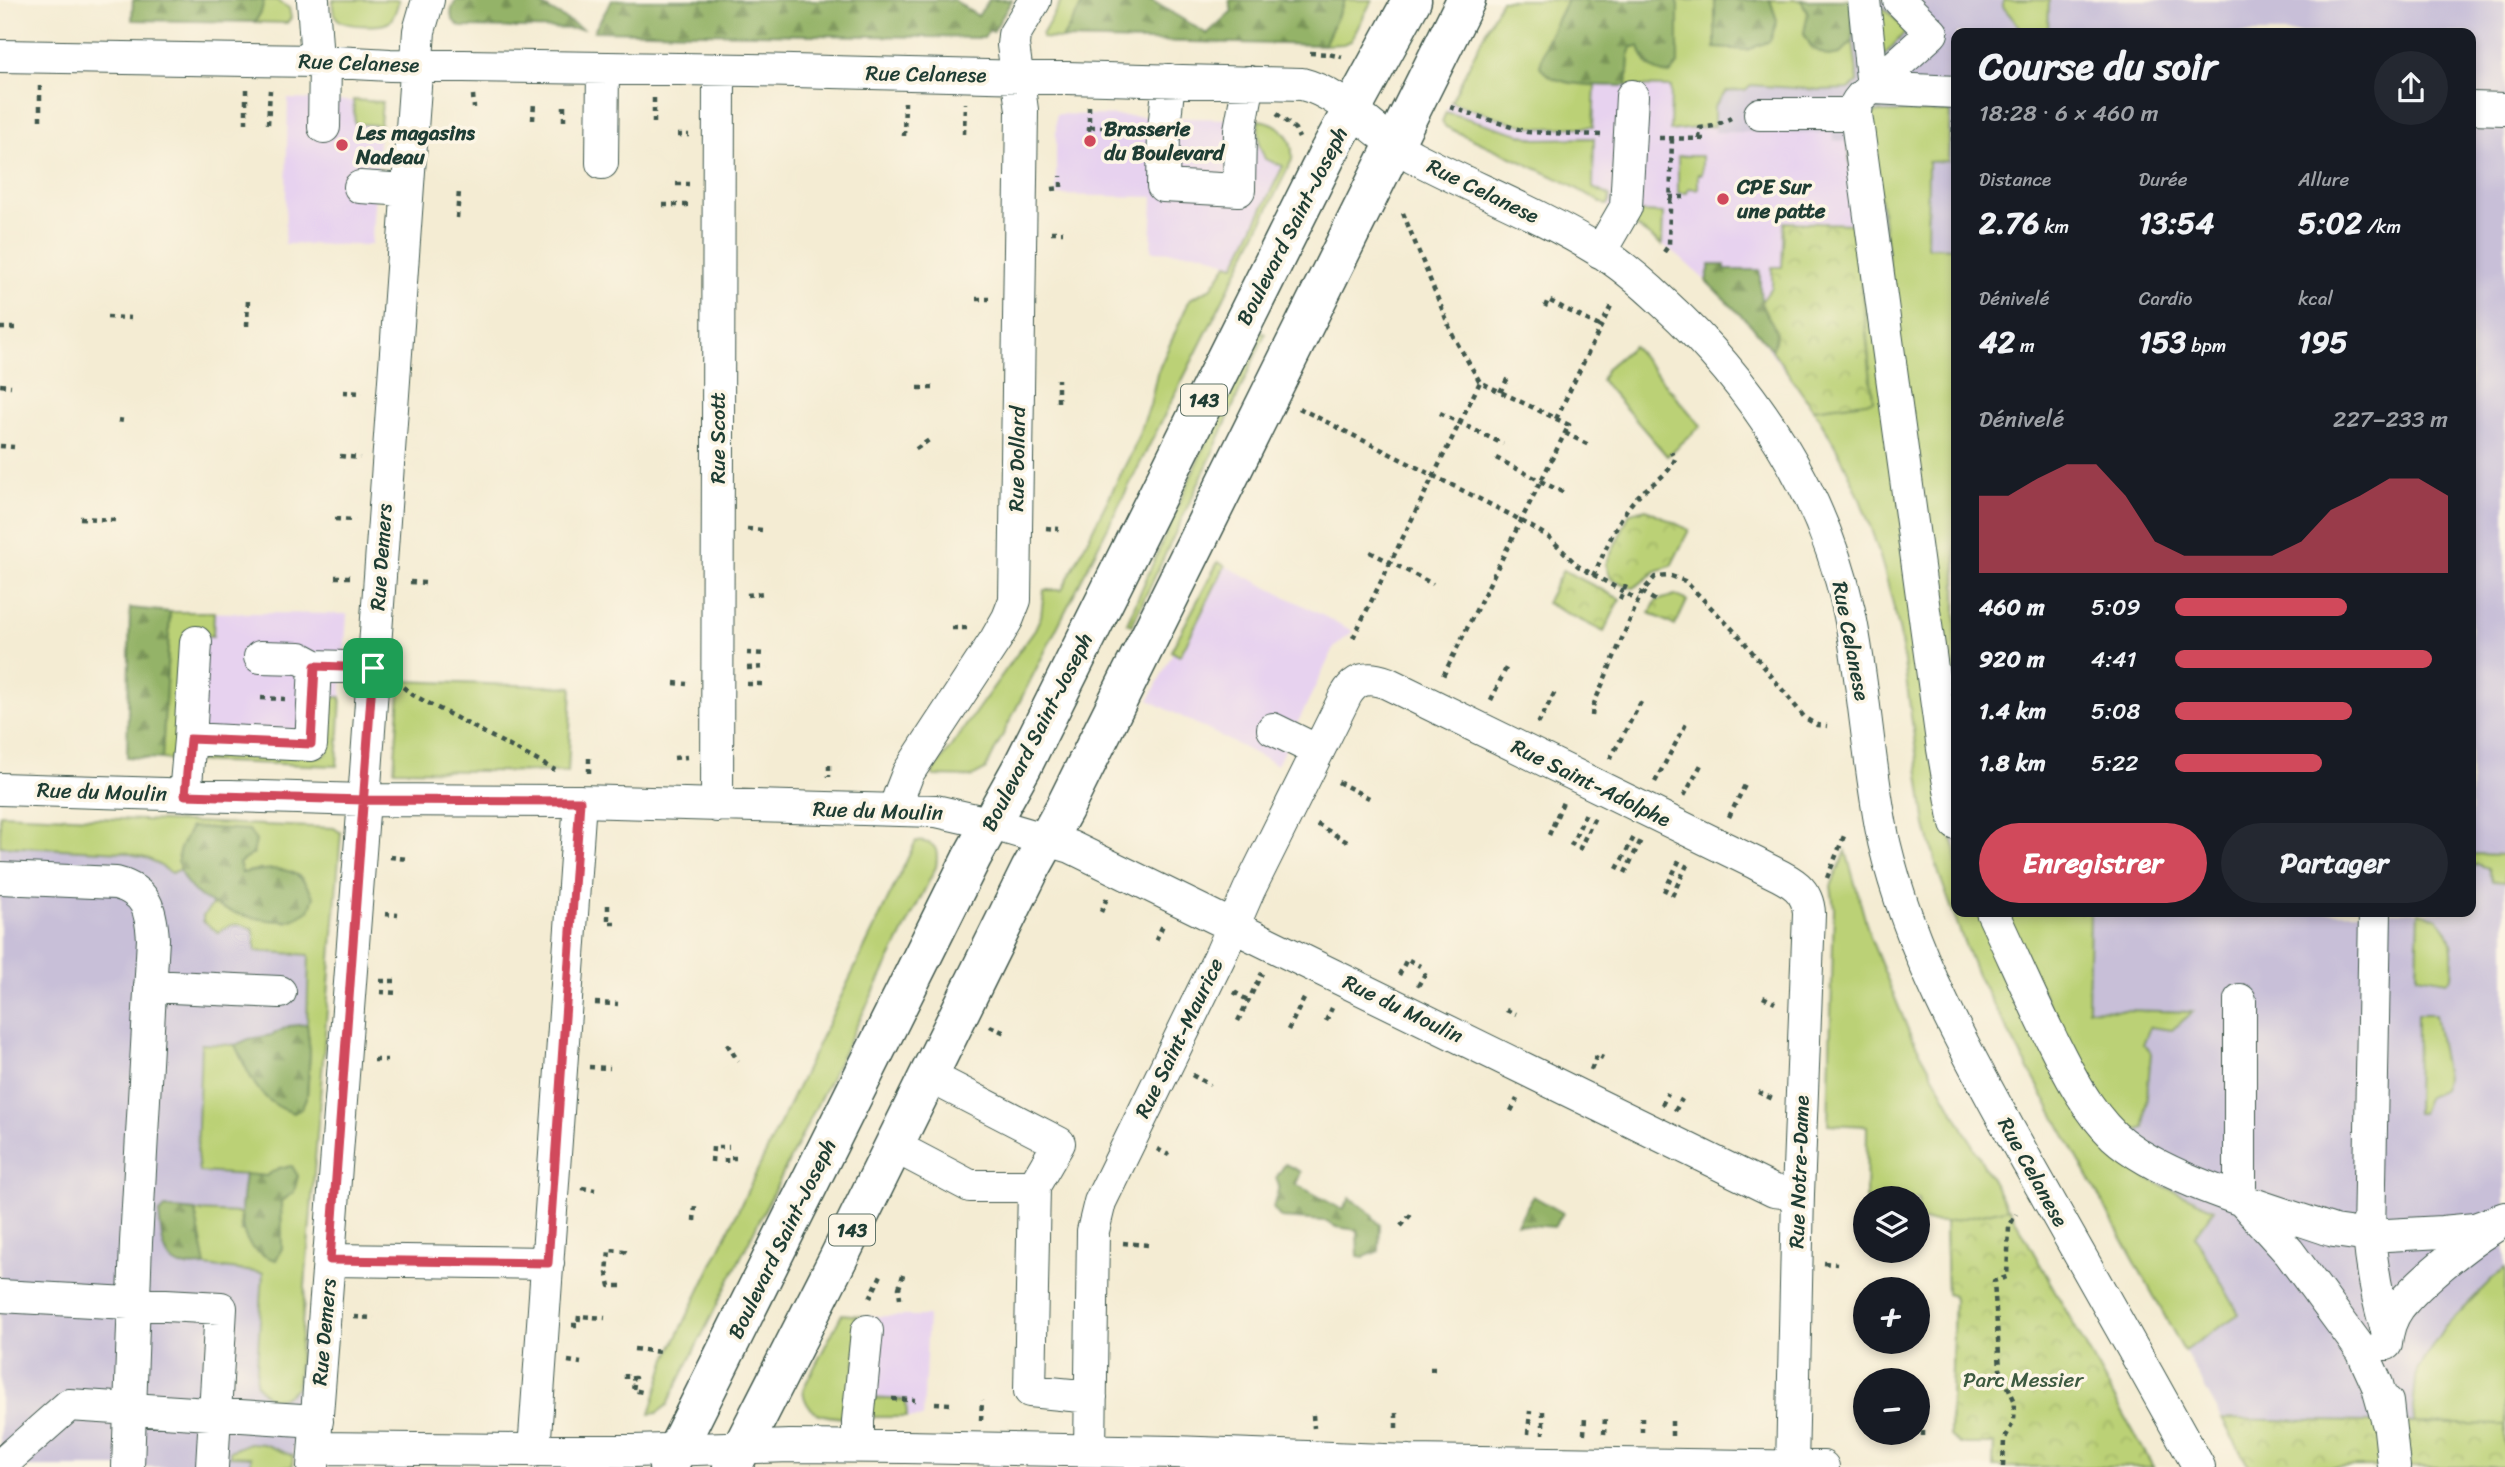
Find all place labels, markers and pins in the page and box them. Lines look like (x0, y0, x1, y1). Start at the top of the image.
place label: Brasserie du Boulevard (1104, 110, 1226, 172)
place label: Les magasins Nadeau (355, 114, 475, 176)
marker: Brasserie du Boulevard (1082, 133, 1098, 149)
marker: Les magasins Nadeau (334, 137, 350, 153)
place label: CPE Sur une patte (1736, 168, 1826, 230)
marker: CPE Sur une patte (1715, 191, 1731, 207)
pin (343, 638, 403, 698)

